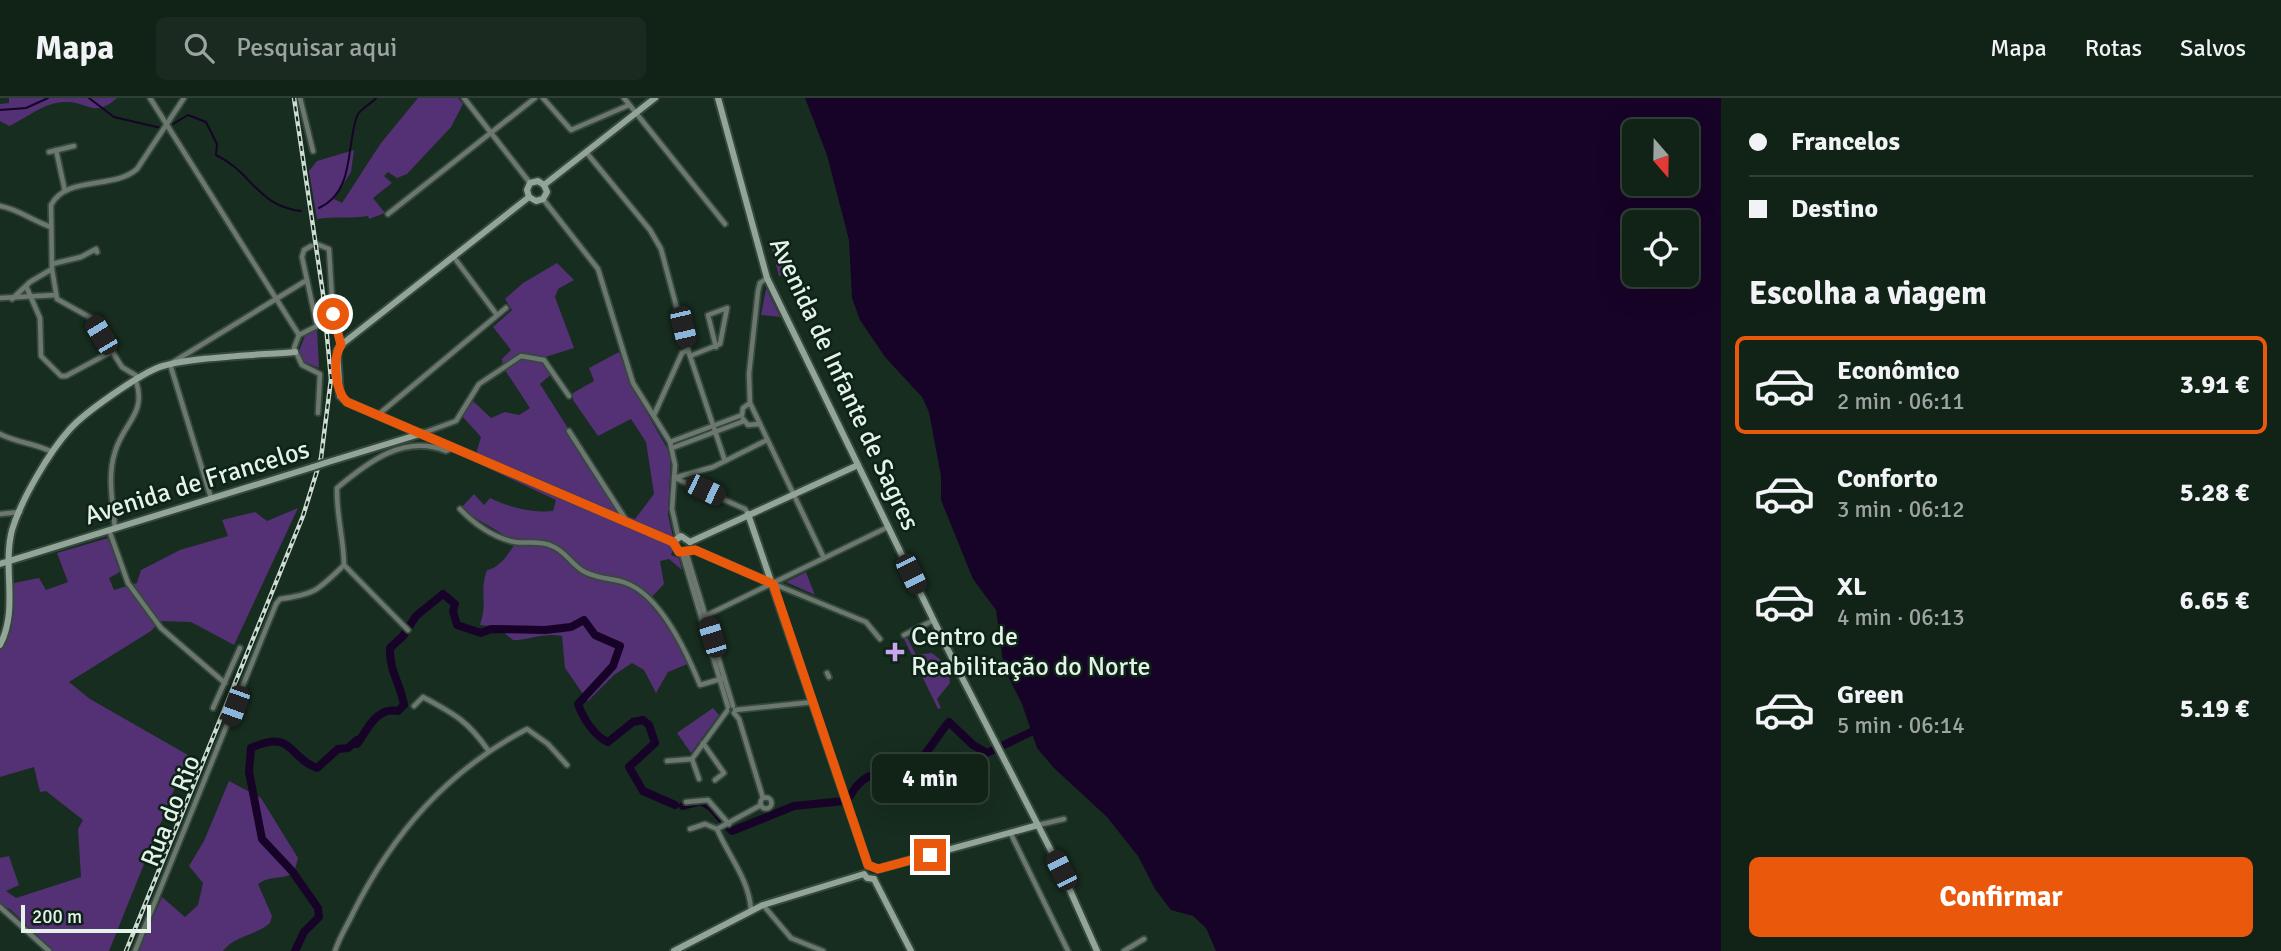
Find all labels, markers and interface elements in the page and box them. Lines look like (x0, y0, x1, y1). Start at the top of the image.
search box (156, 17, 646, 80)
text: Mapa (35, 28, 114, 69)
icon: search (180, 29, 218, 67)
text: Pesquisar aqui (236, 32, 397, 64)
text: Mapa (1990, 33, 2047, 63)
text: Rotas (2085, 33, 2142, 63)
text: Salvos (2180, 33, 2246, 63)
north arrow (1622, 119, 1699, 196)
map controls (1622, 119, 1699, 287)
text: Francelos (1791, 126, 1900, 158)
text: Destino (1791, 193, 1878, 225)
button: locate (1622, 210, 1699, 287)
street label: Avenida de Infante de Sagres (762, 233, 926, 535)
text: Escolha a viagem (1749, 274, 1987, 313)
route start (317, 298, 349, 330)
car (669, 304, 698, 350)
car (82, 312, 121, 358)
icon: car (1753, 354, 1816, 417)
text: Econômico (1837, 355, 1960, 387)
text: 3.91 € (2180, 369, 2249, 401)
text: 2 min · 06:11 (1837, 387, 1965, 416)
street label: Avenida de Francelos (81, 434, 313, 532)
icon: car (1753, 462, 1816, 525)
text: Conforto (1837, 463, 1938, 495)
car (682, 471, 729, 509)
text: 5.28 € (2180, 477, 2249, 509)
text: 3 min · 06:12 (1837, 495, 1965, 524)
car (893, 551, 930, 597)
icon: car (1753, 570, 1816, 633)
text: XL (1837, 571, 1867, 603)
text: 6.65 € (2180, 585, 2249, 617)
text: 4 min · 06:13 (1837, 603, 1965, 632)
car (696, 614, 729, 660)
place label: Centro de Reabilitação do Norte (911, 621, 1151, 683)
marker: Centro de Reabilitação do Norte (885, 642, 905, 662)
icon: car (1753, 678, 1816, 741)
text: Green (1837, 679, 1904, 711)
car (218, 683, 253, 729)
text: 5.19 € (2180, 693, 2249, 725)
text: 5 min · 06:14 (1837, 711, 1965, 740)
street label: Rua do Rio (134, 751, 208, 871)
callout: 4 min (872, 754, 988, 802)
text: 4 min (902, 764, 958, 793)
route end (914, 839, 946, 871)
car (1043, 847, 1080, 893)
button: Confirmar (1749, 857, 2253, 937)
scale bar (21, 902, 150, 934)
text: 200 m (32, 905, 82, 929)

